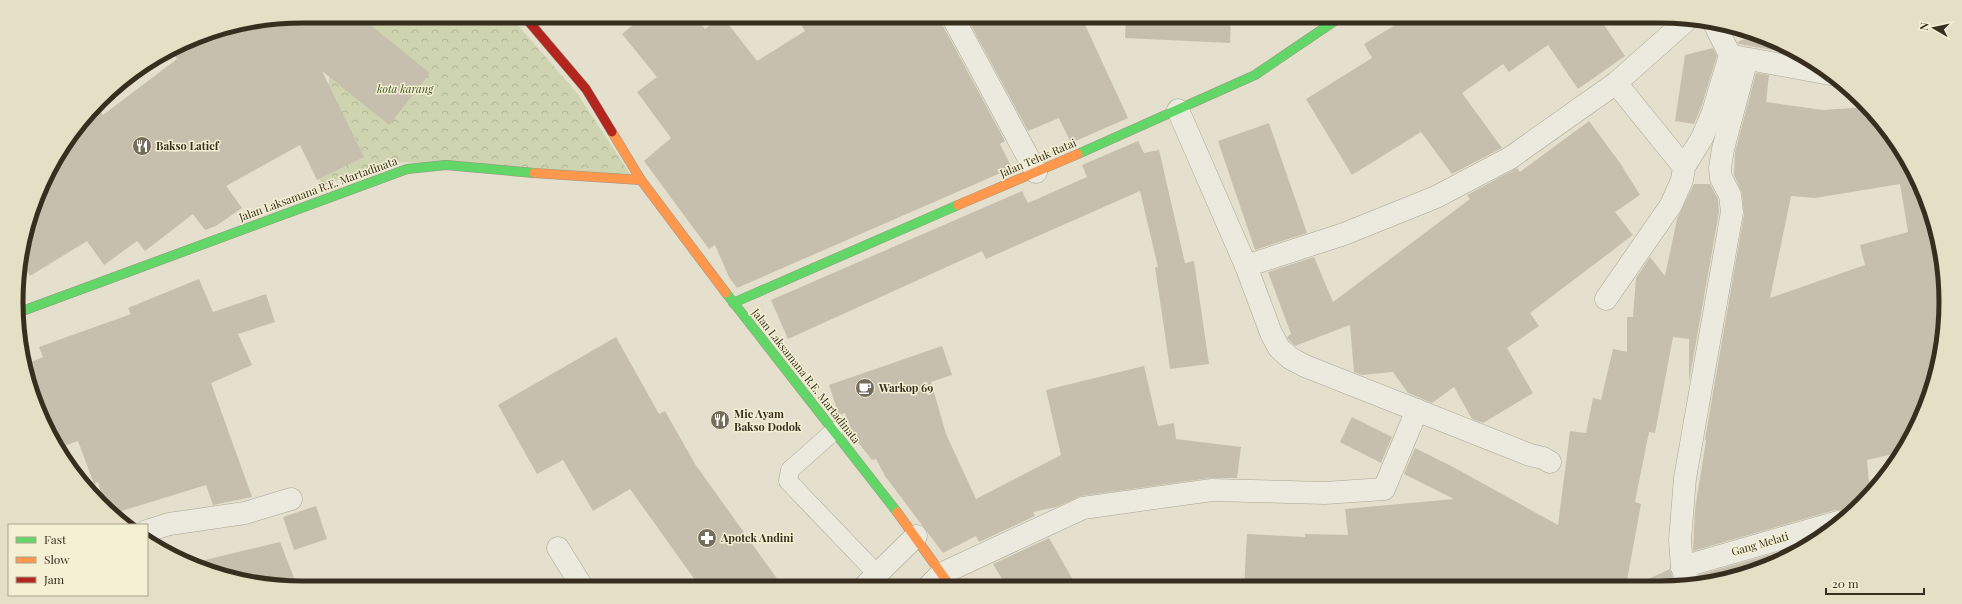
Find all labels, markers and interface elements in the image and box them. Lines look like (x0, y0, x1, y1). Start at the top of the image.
north arrow (1914, 8, 1954, 48)
text: N (1916, 21, 1932, 31)
park label: kota karang (376, 81, 434, 96)
restaurant icon: Bakso Latief (131, 135, 153, 157)
street label: Jalan Teluk Ratai (996, 135, 1078, 181)
place label: Bakso Latief (156, 138, 220, 153)
street label: Jalan Laksamana R.E. Martadinata (236, 153, 400, 225)
street label: Jalan Laksamana R.E. Martadinata (748, 304, 864, 447)
cafe icon: Warkop 69 (854, 377, 876, 399)
place label: Warkop 69 (878, 380, 933, 395)
place label: Mie Ayam Bakso Dodok (734, 406, 802, 434)
restaurant icon: Mie Ayam Bakso Dodok (709, 409, 731, 431)
legend (8, 524, 148, 596)
pharmacy icon: Apotek Andini (696, 527, 718, 549)
street label: Gang Melati (1730, 528, 1790, 559)
place label: Apotek Andini (720, 530, 794, 545)
text: Fast (44, 531, 67, 547)
text: Slow (44, 551, 70, 567)
scale bar (1826, 570, 1924, 596)
text: Jam (43, 571, 65, 587)
text: 20 m (1832, 575, 1859, 591)

